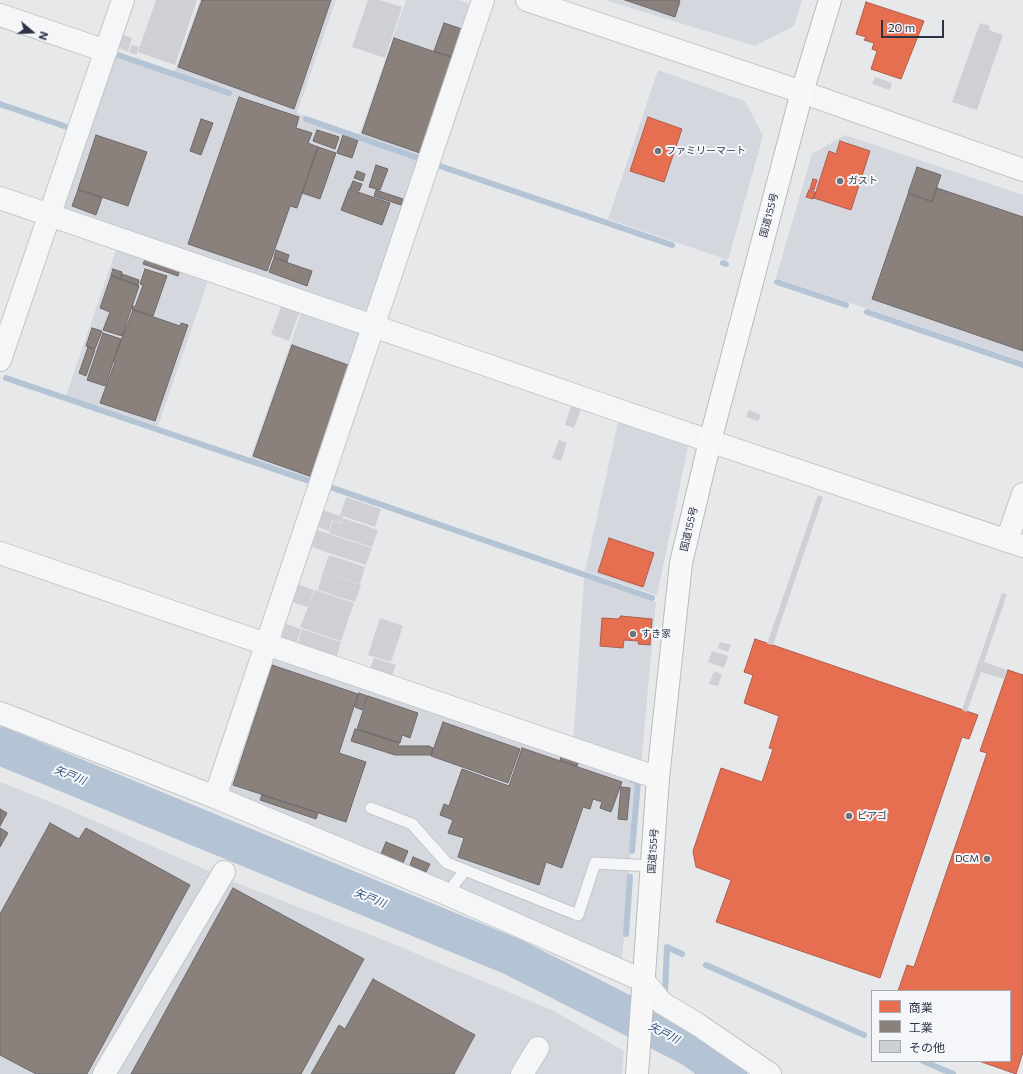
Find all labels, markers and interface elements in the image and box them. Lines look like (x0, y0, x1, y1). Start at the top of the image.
north arrow (12, 12, 52, 52)
scale bar (883, 12, 946, 38)
text: 20 m (888, 20, 915, 34)
text: N (36, 30, 51, 42)
place label: ファミリーマート (666, 145, 746, 157)
marker: ファミリーマート (653, 146, 663, 156)
place label: ガスト (848, 175, 878, 187)
marker: ガスト (835, 176, 845, 186)
street label: 国道155号 (757, 191, 781, 239)
street label: 国道155号 (678, 505, 700, 553)
place label: すき家 (641, 628, 671, 640)
marker: すき家 (628, 629, 638, 639)
water label: 矢戸川 (52, 763, 88, 787)
place label: ピアゴ (857, 810, 887, 822)
marker: ピアゴ (844, 811, 854, 821)
street label: 国道155号 (645, 828, 661, 874)
place label: DCM (955, 853, 979, 865)
marker: DCM (982, 854, 992, 864)
water label: 矢戸川 (352, 886, 388, 910)
legend (871, 990, 1011, 1062)
text: 商業 (909, 1000, 933, 1014)
water label: 矢戸川 (646, 1020, 682, 1046)
text: 工業 (909, 1020, 933, 1034)
text: その他 (909, 1040, 945, 1054)

